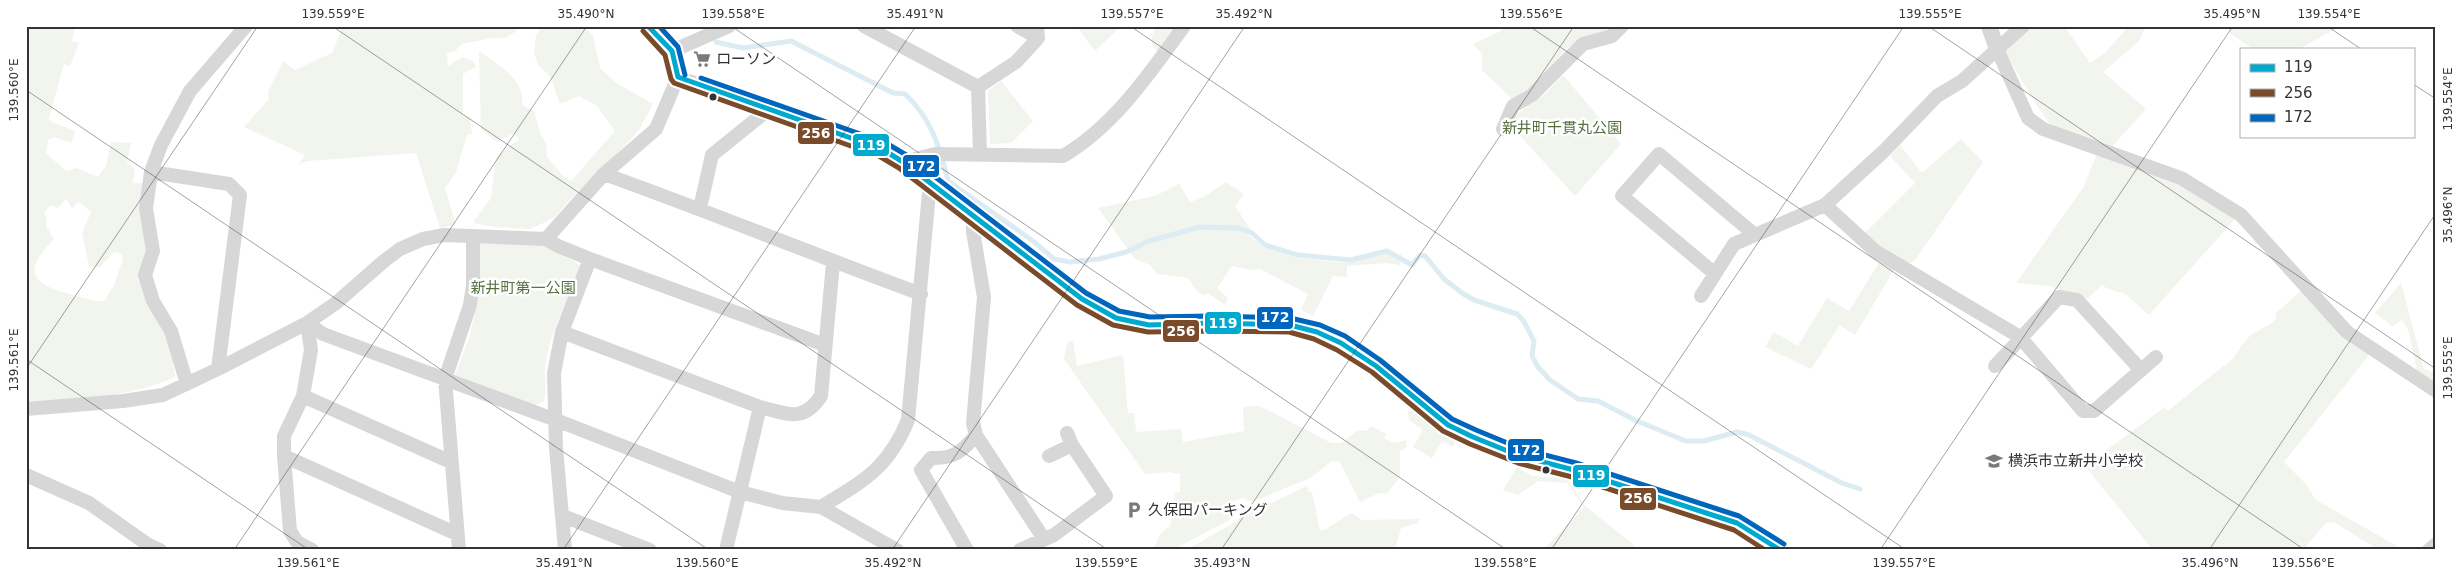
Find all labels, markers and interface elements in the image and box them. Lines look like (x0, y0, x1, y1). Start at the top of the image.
text: 139.559°E (301, 7, 365, 21)
text: 35.490°N (558, 7, 614, 21)
text: 139.558°E (701, 7, 765, 21)
text: 35.491°N (887, 7, 943, 21)
text: 139.557°E (1100, 7, 1164, 21)
text: 35.492°N (1216, 7, 1272, 21)
text: 139.556°E (1499, 7, 1563, 21)
text: 139.555°E (1898, 7, 1962, 21)
text: 35.495°N (2204, 7, 2260, 21)
text: 139.554°E (2297, 7, 2361, 21)
legend (2240, 48, 2414, 138)
supermarket icon: ローソン (692, 49, 712, 69)
place label: ローソン (716, 50, 776, 68)
text: 139.560°E (7, 58, 21, 122)
text: 119 (2284, 58, 2313, 76)
text: 139.554°E (2441, 67, 2455, 131)
text: 256 (2284, 84, 2313, 102)
unlabelled marker (708, 92, 718, 102)
text: 172 (2284, 108, 2313, 126)
park label: 新井町千貫丸公園 (1502, 119, 1622, 137)
line badge: 256 (797, 121, 835, 145)
text: 256 (801, 125, 831, 141)
line badge: 119 (852, 133, 890, 157)
text: 119 (856, 137, 886, 153)
line badge: 172 (902, 154, 940, 178)
text: 172 (906, 158, 936, 174)
text: 35.496°N (2441, 187, 2455, 243)
park label: 新井町第一公園 (470, 279, 576, 297)
line badge: 172 (1256, 306, 1294, 330)
text: 172 (1260, 309, 1290, 325)
line badge: 119 (1204, 311, 1242, 335)
text: 119 (1208, 315, 1238, 331)
line badge: 256 (1162, 319, 1200, 343)
text: 256 (1166, 323, 1196, 339)
text: 139.561°E (7, 328, 21, 392)
text: 139.555°E (2441, 336, 2455, 400)
line badge: 172 (1507, 438, 1545, 462)
text: 172 (1511, 442, 1541, 458)
school or university icon: 横浜市立新井小学校 (1984, 451, 2004, 471)
place label: 横浜市立新井小学校 (2008, 452, 2143, 470)
line badge: 119 (1572, 464, 1610, 488)
unlabelled marker (1541, 465, 1551, 475)
text: 119 (1576, 467, 1606, 483)
line badge: 256 (1619, 487, 1657, 511)
text: 256 (1623, 490, 1653, 506)
parking icon: 久保田パーキング (1124, 500, 1144, 520)
place label: 久保田パーキング (1148, 501, 1268, 519)
text: 139.561°E (276, 556, 340, 570)
text: 35.491°N (536, 556, 592, 570)
text: 139.560°E (675, 556, 739, 570)
text: 35.492°N (865, 556, 921, 570)
text: 139.559°E (1074, 556, 1138, 570)
text: 35.493°N (1194, 556, 1250, 570)
text: 139.558°E (1473, 556, 1537, 570)
text: 139.557°E (1872, 556, 1936, 570)
text: 35.496°N (2182, 556, 2238, 570)
text: 139.556°E (2271, 556, 2335, 570)

